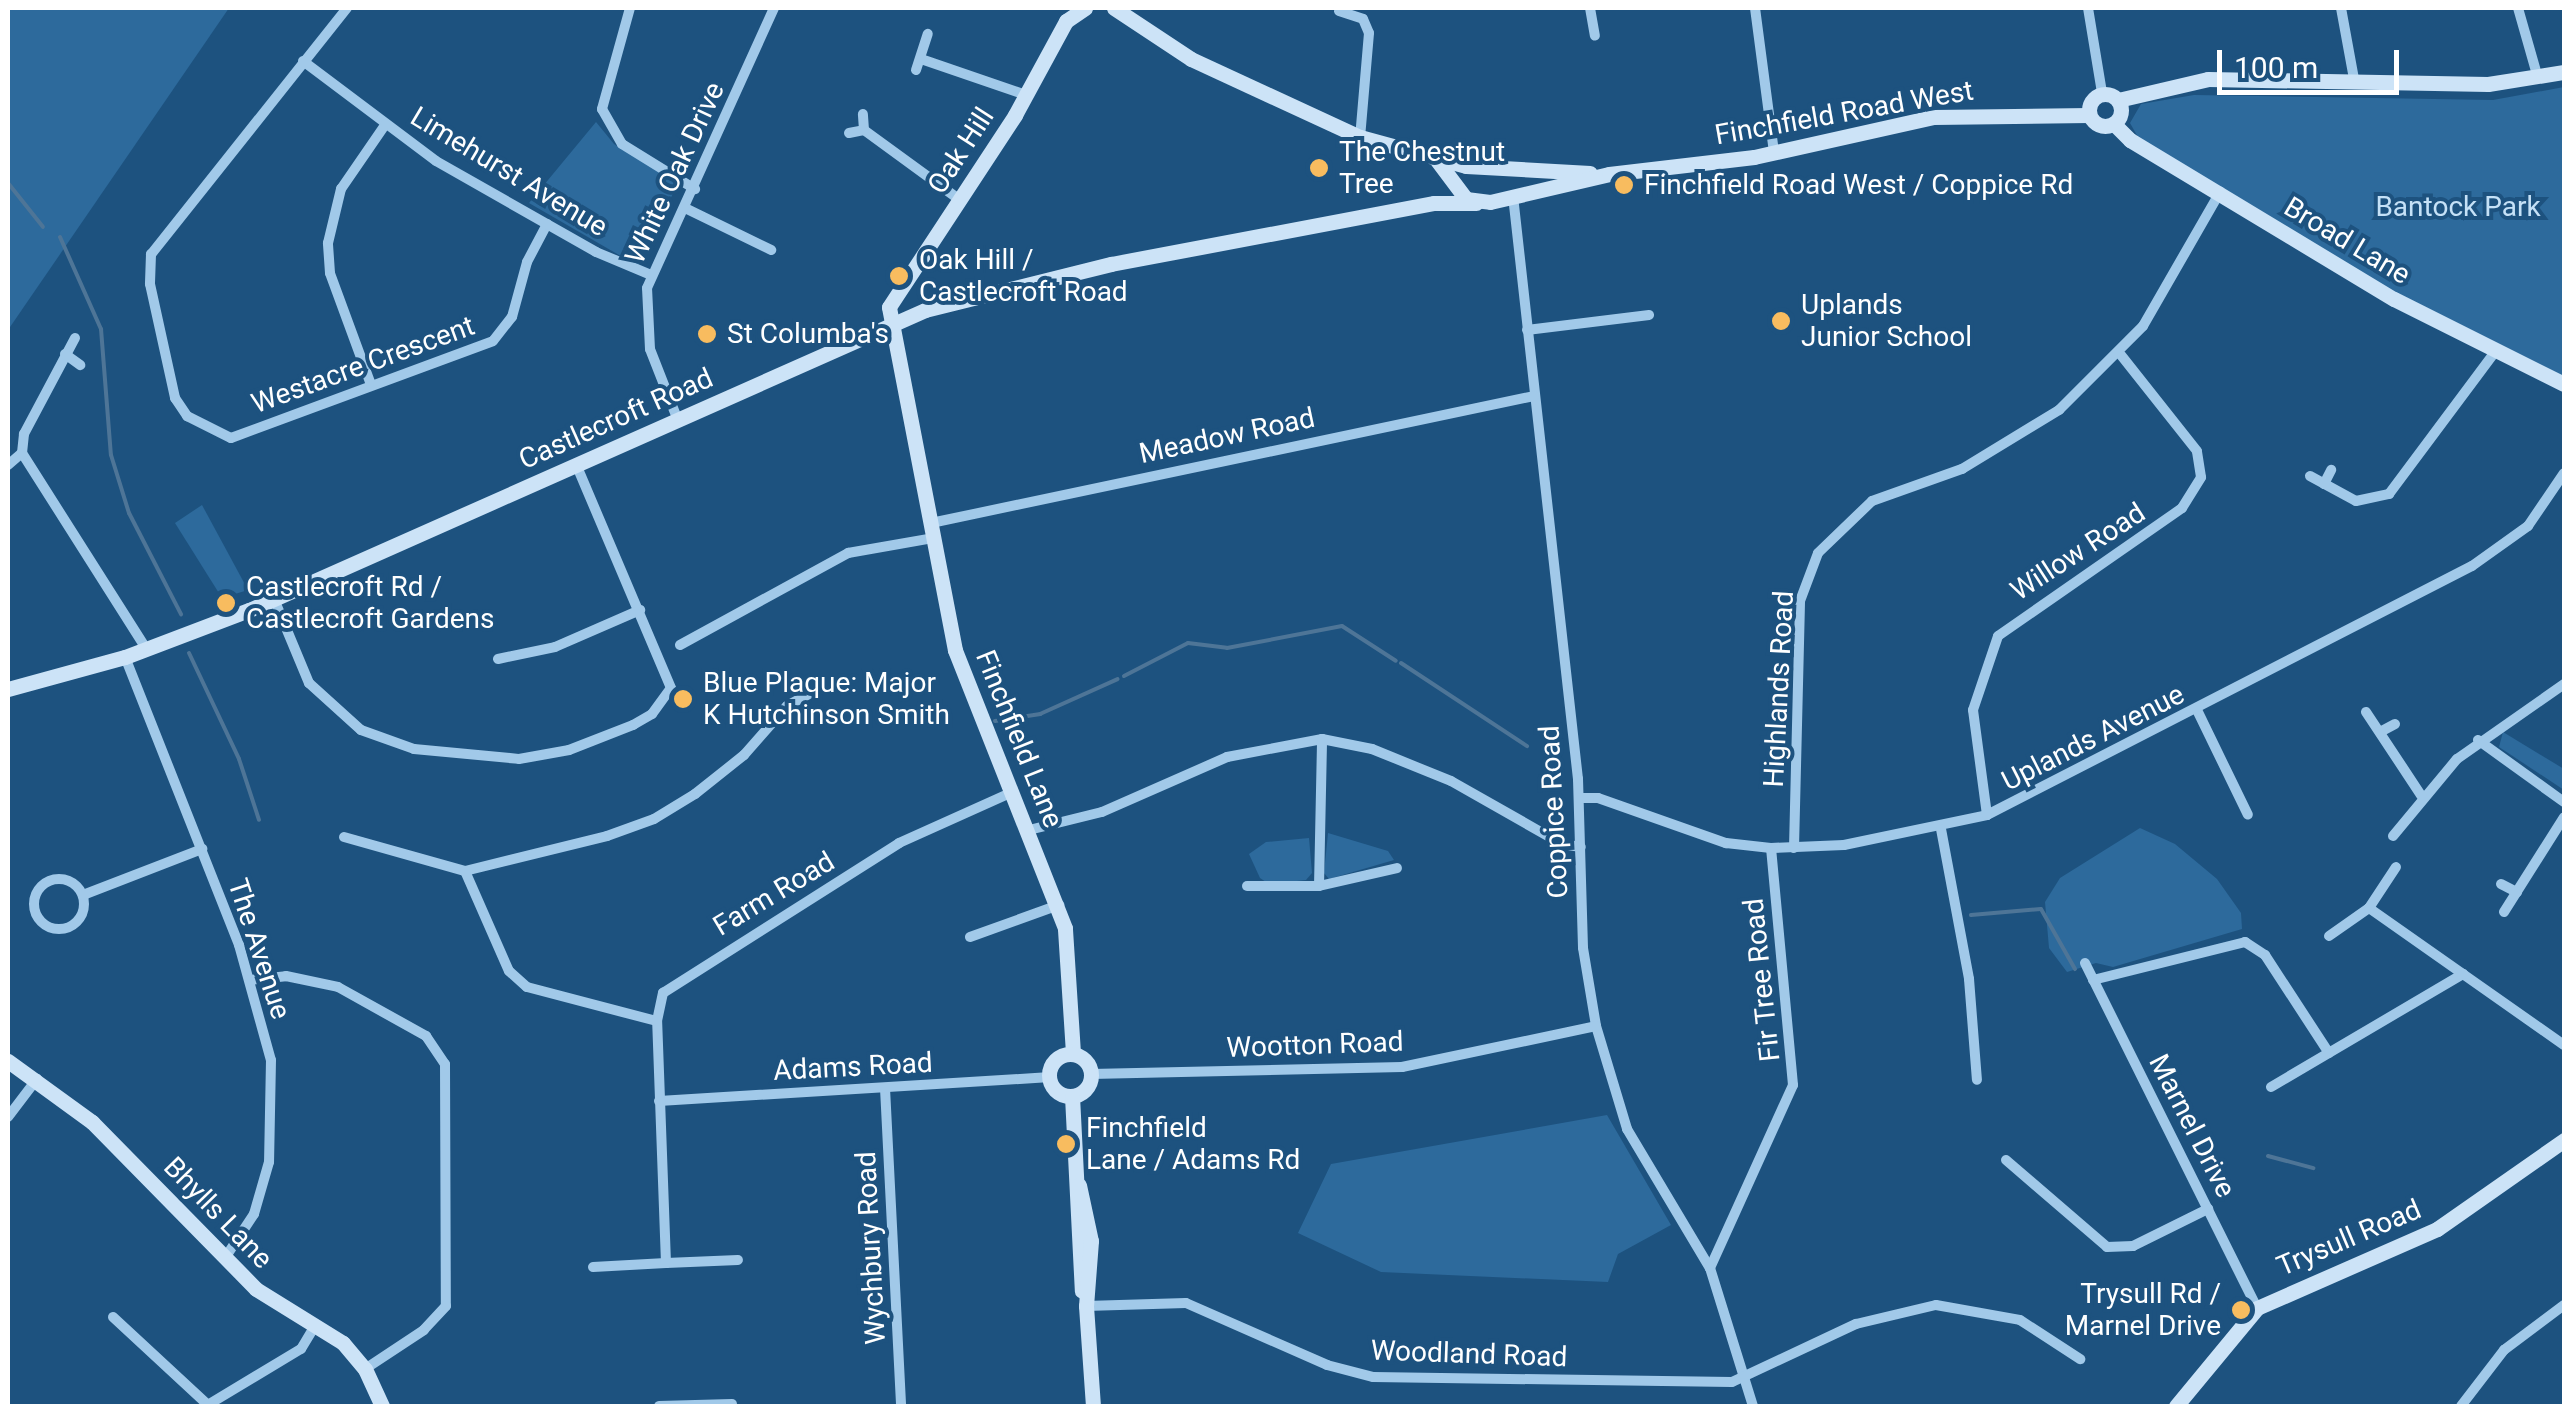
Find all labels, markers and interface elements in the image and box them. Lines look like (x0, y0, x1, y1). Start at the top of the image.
scale bar (2222, 30, 2404, 92)
text: 100 m (2234, 50, 2318, 85)
street label: Finchfield Road West (1712, 74, 1976, 152)
street label: White Oak Drive (618, 77, 732, 269)
street label: Limehurst Avenue (404, 100, 614, 244)
street label: Oak Hill (921, 102, 1001, 200)
place label: The Chestnut Tree (1339, 135, 1505, 201)
marker: The Chestnut Tree (1308, 157, 1330, 179)
place label: Finchfield Road West / Coppice Rd (1644, 168, 2073, 202)
marker: Finchfield Road West / Coppice Rd (1613, 174, 1635, 196)
street label: Broad Lane (2278, 190, 2416, 292)
park label: Bantock Park (2375, 190, 2541, 224)
place label: Oak Hill / Castlecroft Road (919, 243, 1128, 309)
marker: Oak Hill / Castlecroft Road (888, 265, 910, 287)
place label: Uplands Junior School (1801, 288, 1972, 354)
street label: Westacre Crescent (247, 309, 479, 421)
marker: Uplands Junior School (1770, 310, 1792, 332)
place label: St Columba's (727, 317, 889, 351)
marker: St Columba's (696, 323, 718, 345)
street label: Castlecroft Road (514, 361, 718, 477)
street label: Meadow Road (1136, 401, 1318, 471)
street label: Willow Road (2004, 496, 2152, 608)
place label: Castlecroft Rd / Castlecroft Gardens (246, 570, 494, 636)
street label: Highlands Road (1757, 590, 1801, 788)
marker: Castlecroft Rd / Castlecroft Gardens (215, 592, 237, 614)
street label: Finchfield Lane (968, 645, 1070, 833)
place label: Blue Plaque: Major K Hutchinson Smith (703, 666, 950, 732)
street label: Uplands Avenue (1996, 678, 2190, 798)
marker: Blue Plaque: Major K Hutchinson Smith (672, 688, 694, 710)
street label: Coppice Road (1533, 725, 1575, 899)
street label: Farm Road (707, 845, 841, 943)
street label: The Avenue (221, 875, 297, 1023)
street label: Fir Tree Road (1737, 896, 1787, 1064)
street label: Wootton Road (1226, 1025, 1404, 1065)
street label: Adams Road (772, 1046, 934, 1088)
street label: Marnel Drive (2142, 1049, 2242, 1203)
place label: Finchfield Lane / Adams Rd (1086, 1111, 1300, 1177)
marker: Finchfield Lane / Adams Rd (1055, 1133, 1077, 1155)
street label: Bhylls Lane (157, 1150, 279, 1276)
street label: Wychbury Road (849, 1151, 893, 1345)
street label: Trysull Road (2272, 1193, 2426, 1283)
place label: Trysull Rd / Marnel Drive (2065, 1277, 2221, 1343)
marker: Trysull Rd / Marnel Drive (2230, 1299, 2252, 1321)
street label: Woodland Road (1370, 1334, 1568, 1374)

